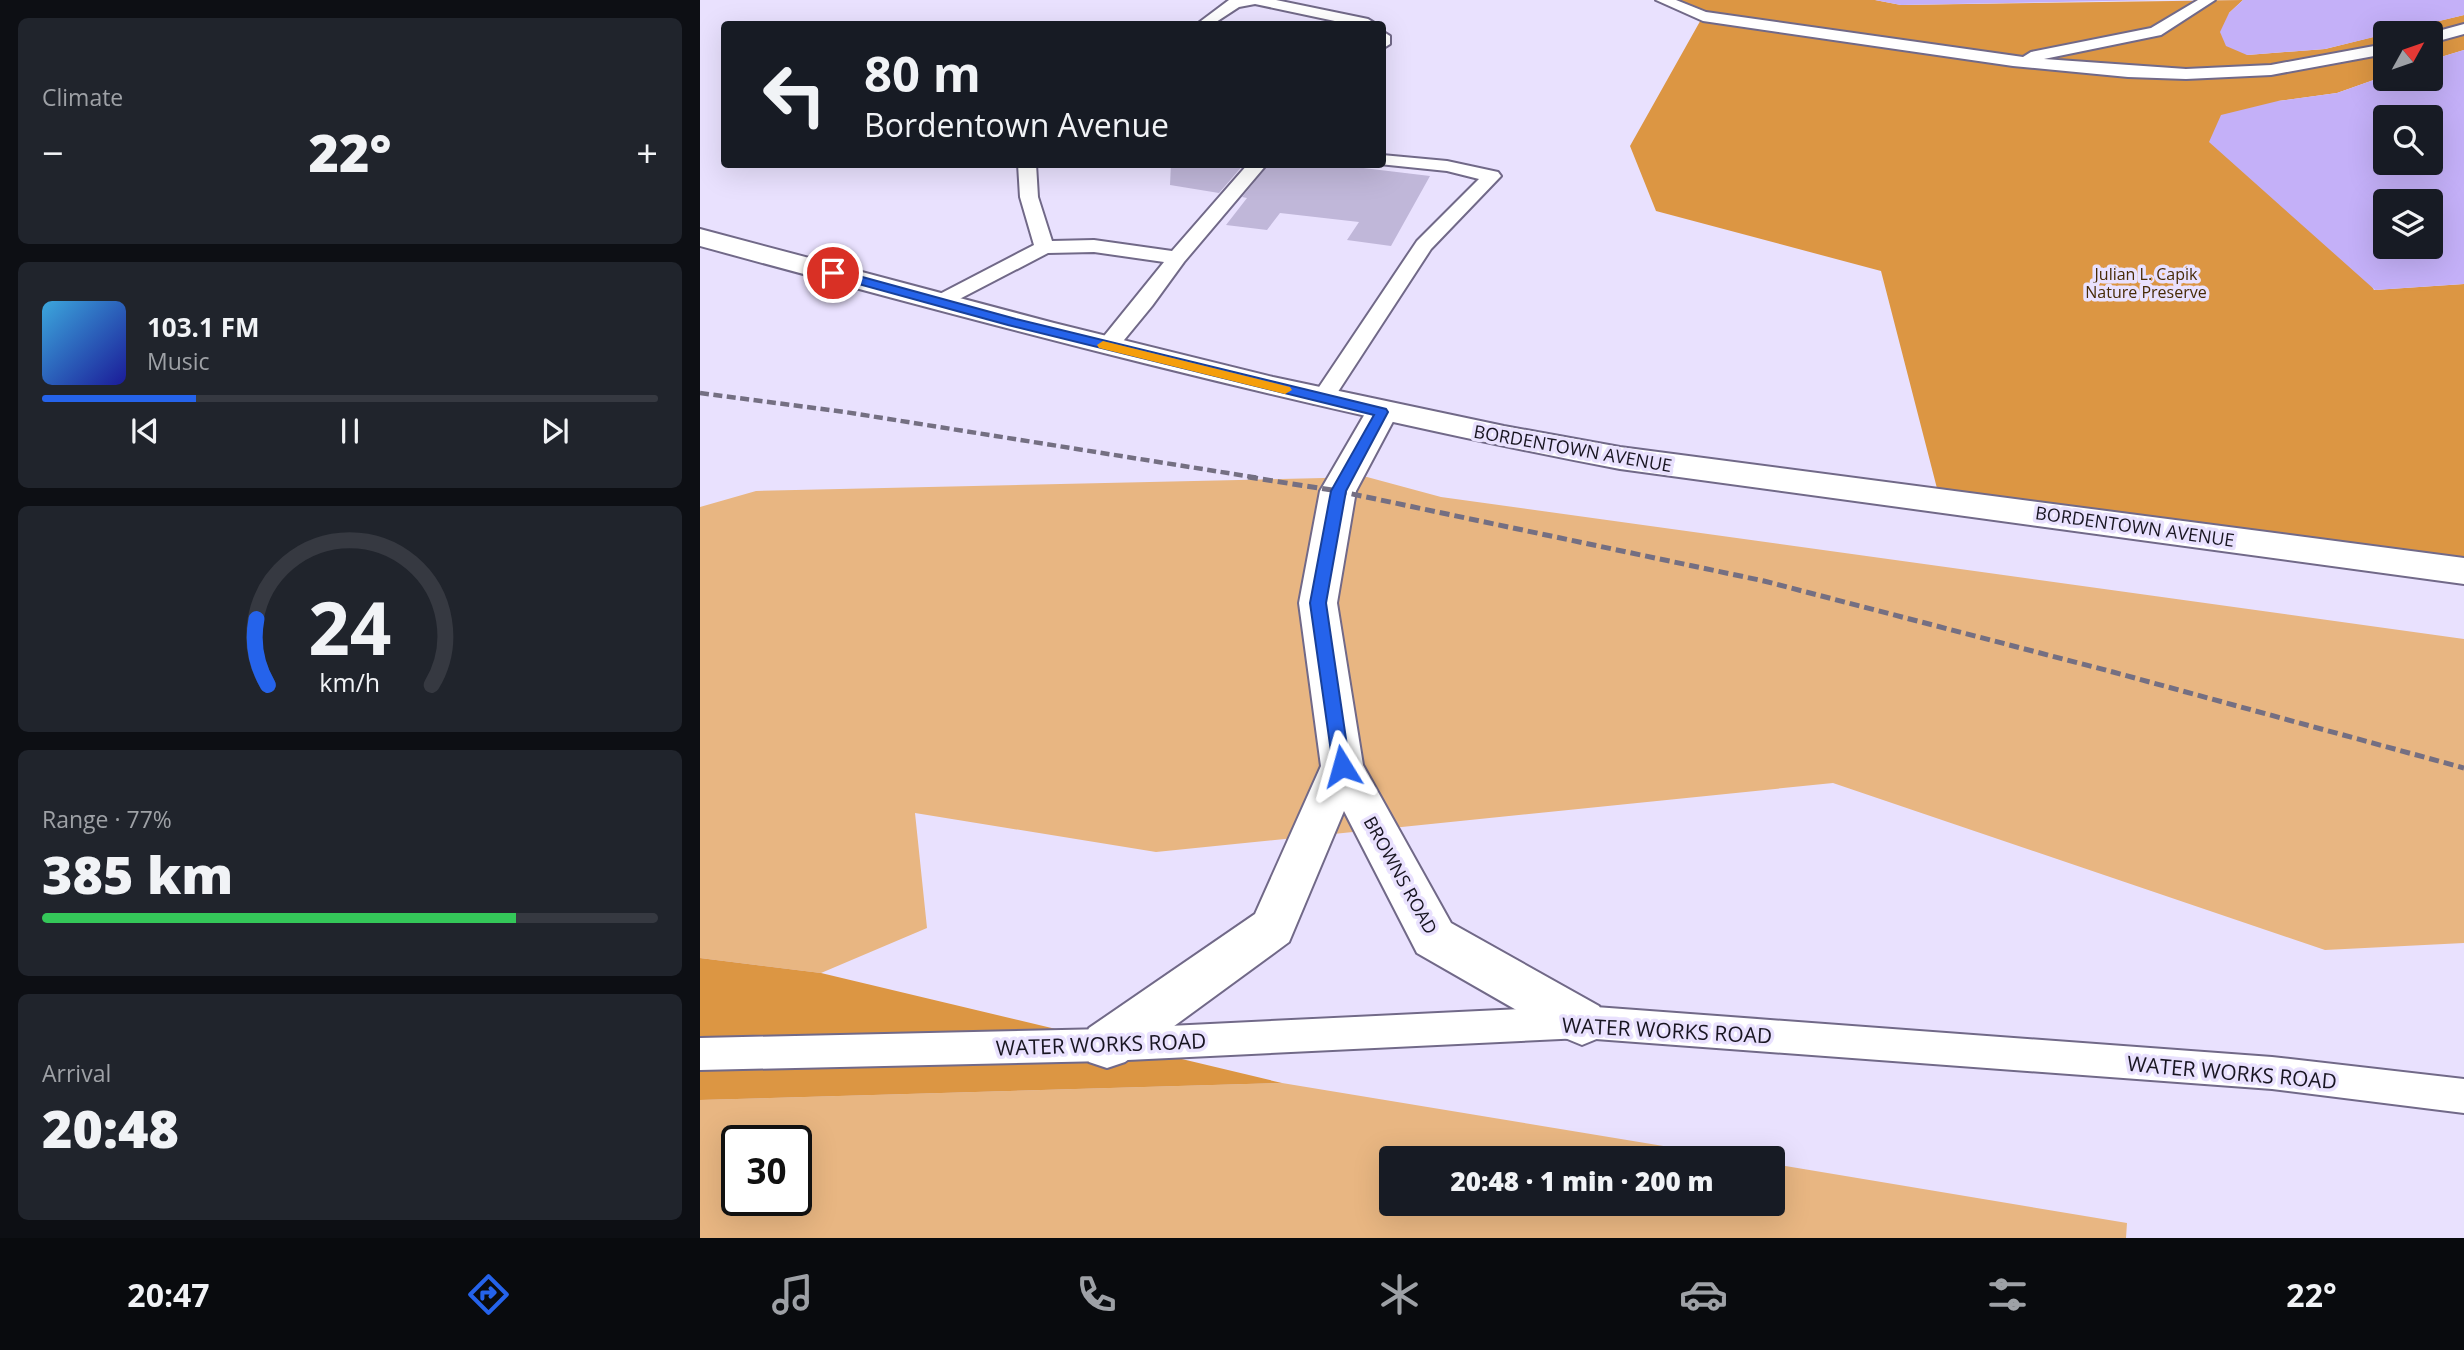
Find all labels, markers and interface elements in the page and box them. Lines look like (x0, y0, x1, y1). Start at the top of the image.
north arrow (2373, 21, 2443, 91)
map controls (2373, 21, 2443, 259)
text: 80 m (864, 40, 981, 106)
icon: left (749, 49, 840, 140)
text: Climate (42, 81, 123, 113)
text: Bordentown Avenue (864, 103, 1169, 146)
button: search (2373, 105, 2443, 175)
text: 22° (309, 116, 391, 187)
text: − (42, 126, 64, 178)
text: + (636, 126, 658, 178)
button: layers (2373, 189, 2443, 259)
pin (803, 243, 863, 303)
icon: arrive (814, 254, 852, 292)
park label: Julian L. Capik Nature Preserve (2085, 263, 2207, 303)
text: 103.1 FM (147, 309, 259, 345)
text: Music (147, 345, 210, 377)
icon: previous (126, 412, 164, 450)
icon: pause (331, 412, 369, 450)
icon: next (536, 412, 574, 450)
street label: BORDENTOWN AVENUE (1472, 419, 1674, 477)
street label: BORDENTOWN AVENUE (2034, 500, 2236, 552)
text: 24 (308, 577, 392, 676)
text: km/h (320, 665, 380, 699)
position arrow (1305, 729, 1379, 803)
text: Range · 77% (42, 803, 172, 835)
street label: BROWNS ROAD (1359, 812, 1443, 938)
text: 385 km (42, 838, 233, 909)
street label: WATER WORKS ROAD (1561, 1011, 1773, 1049)
street label: WATER WORKS ROAD (995, 1026, 1207, 1062)
street label: WATER WORKS ROAD (2126, 1049, 2338, 1095)
text: Arrival (42, 1057, 111, 1089)
text: 20:48 (42, 1092, 179, 1163)
speed limit sign: 30 (721, 1125, 812, 1216)
text: 20:48 · 1 min · 200 m (1451, 1163, 1713, 1199)
icon: directions (464, 1270, 513, 1319)
icon: music (768, 1270, 817, 1319)
icon: phone (1072, 1270, 1121, 1319)
icon: climate (1375, 1270, 1424, 1319)
icon: car (1679, 1270, 1728, 1319)
icon: filters (1983, 1270, 2032, 1319)
text: 20:47 (127, 1273, 210, 1316)
text: 22° (2286, 1273, 2337, 1316)

